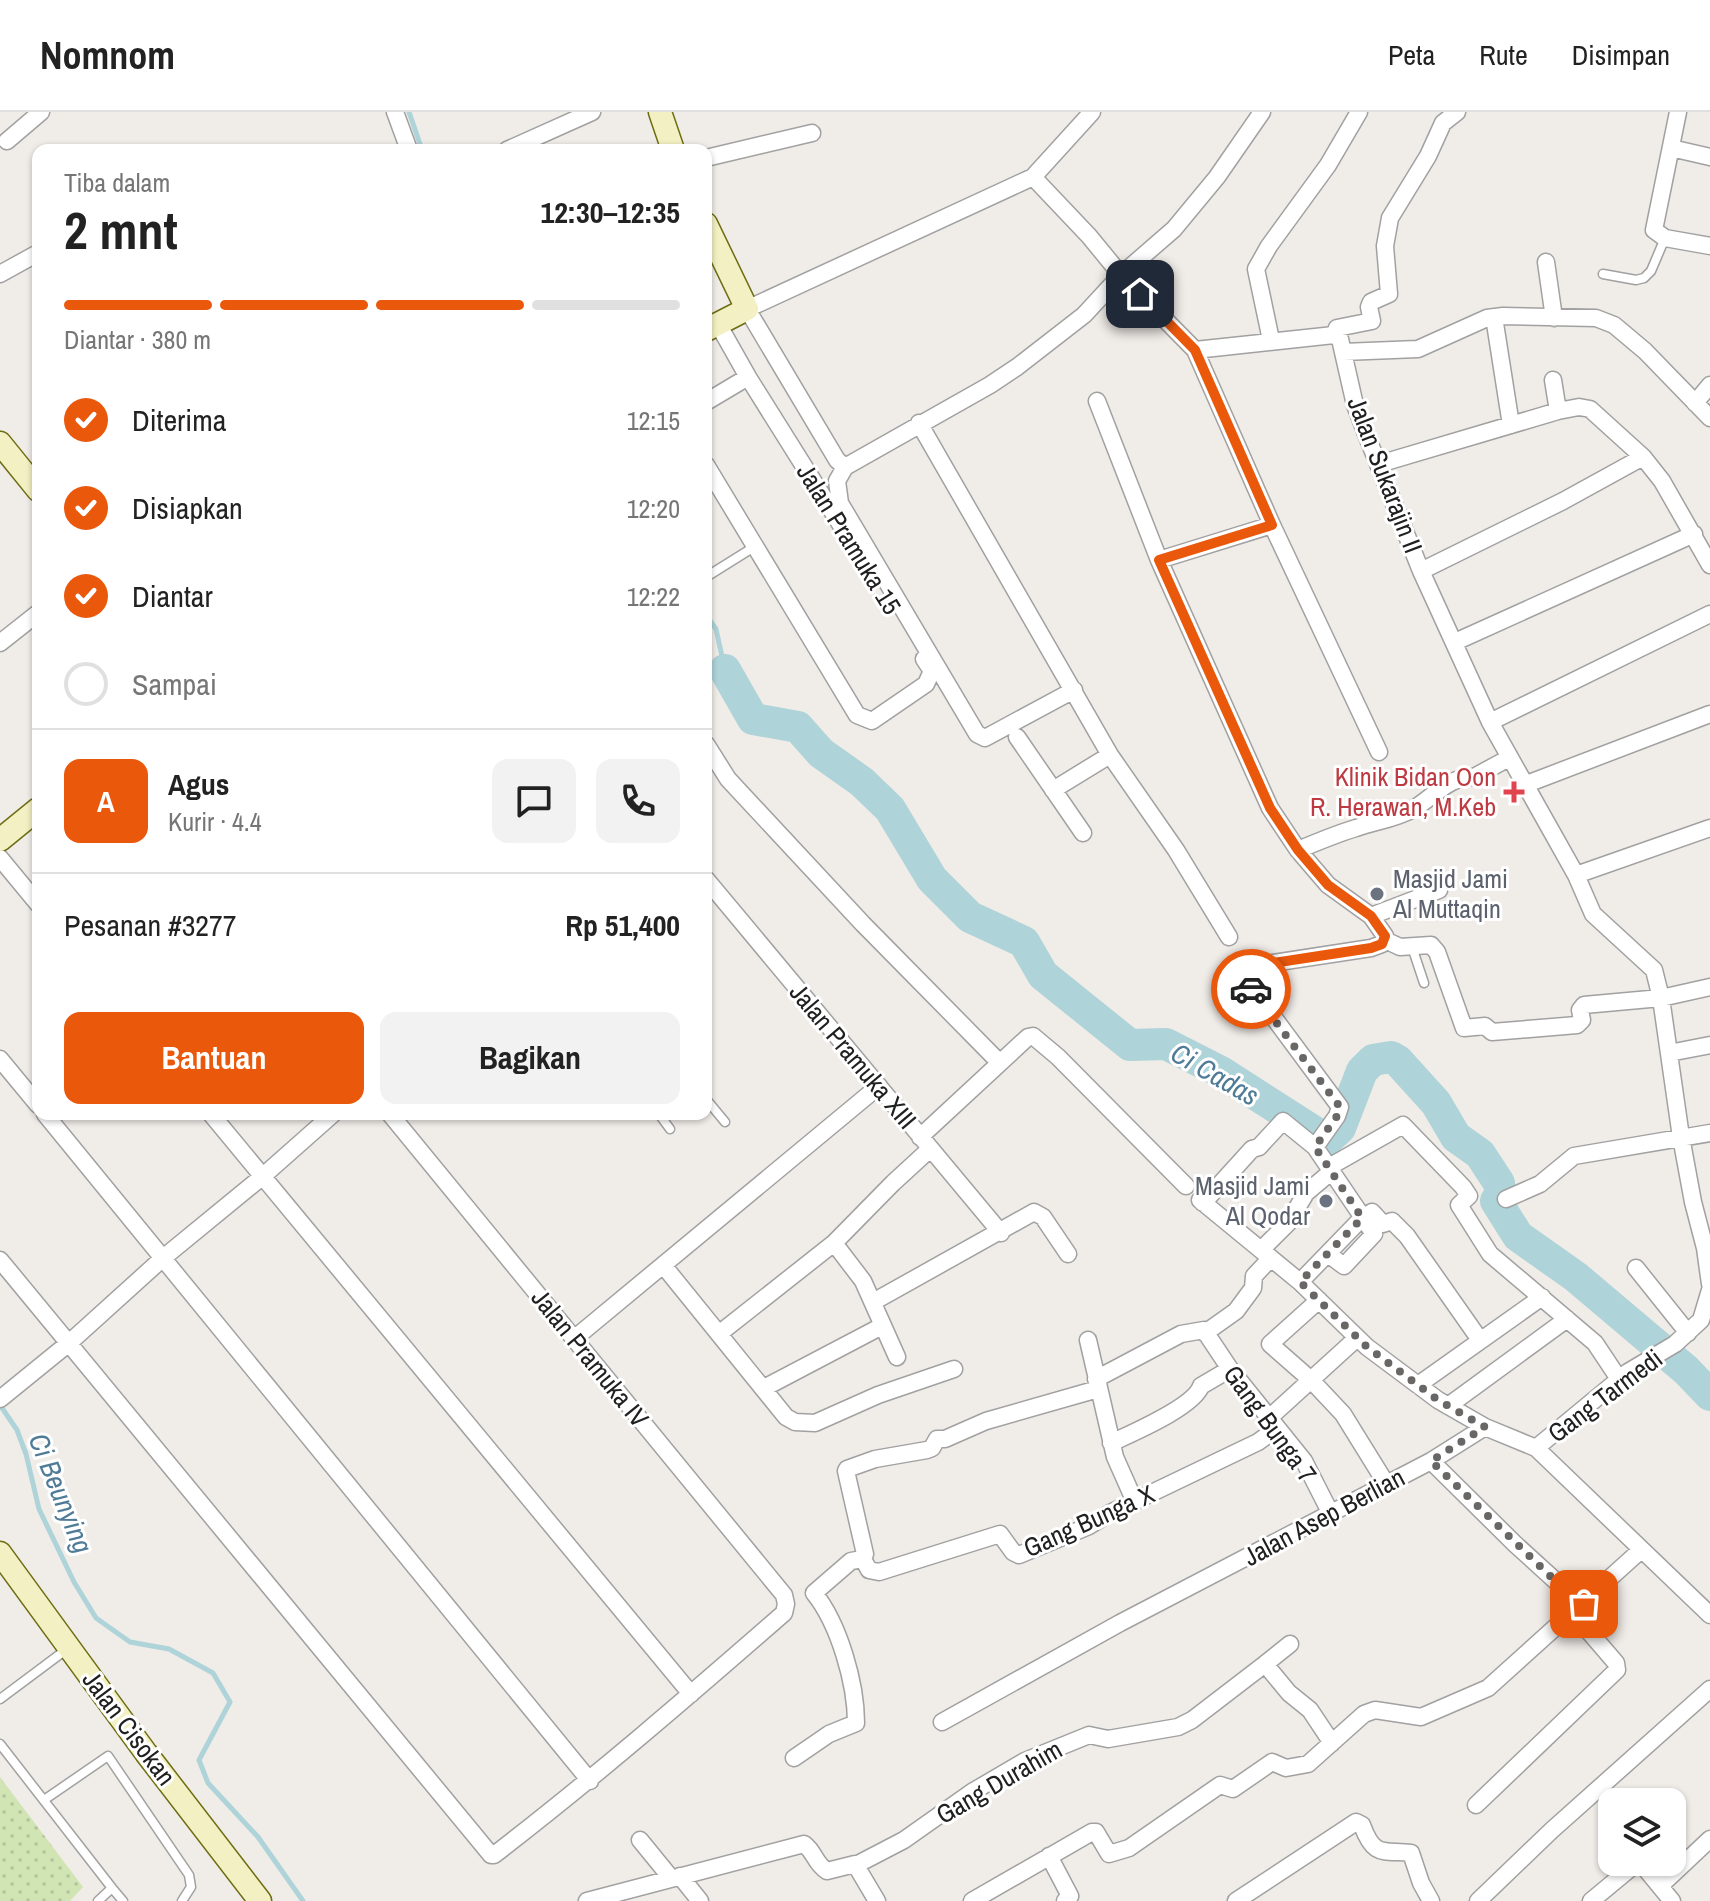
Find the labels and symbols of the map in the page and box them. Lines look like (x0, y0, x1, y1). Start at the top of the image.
pin (1106, 260, 1174, 328)
street label: Jalan Sukarajin II (1340, 392, 1431, 558)
street label: Jalan Pramuka 15 (789, 457, 910, 621)
place label: Klinik Bidan Oon R. Herawan, M.Keb (1310, 759, 1496, 824)
marker: Klinik Bidan Oon R. Herawan, M.Keb (1503, 781, 1525, 803)
place label: Masjid Jami Al Muttaqin (1392, 861, 1508, 926)
marker: Masjid Jami Al Muttaqin (1368, 885, 1386, 903)
courier (1211, 949, 1291, 1029)
street label: Jalan Pramuka XIII (782, 975, 925, 1136)
water label: Ci Cadas (1164, 1034, 1266, 1114)
place label: Masjid Jami Al Qodar (1195, 1168, 1310, 1233)
marker: Masjid Jami Al Qodar (1317, 1192, 1335, 1210)
street label: Jalan Pramuka IV (524, 1281, 657, 1435)
street label: Gang Tarmedi (1540, 1341, 1669, 1450)
street label: Gang Bunga 7 (1216, 1358, 1325, 1490)
water label: Ci Beunying (20, 1427, 102, 1559)
street label: Jalan Asep Berlian (1237, 1459, 1410, 1574)
street label: Gang Bunga X (1018, 1476, 1161, 1565)
pin (1550, 1570, 1618, 1638)
street label: Jalan Cisokan (75, 1663, 184, 1792)
street label: Gang Durahim (929, 1731, 1068, 1832)

